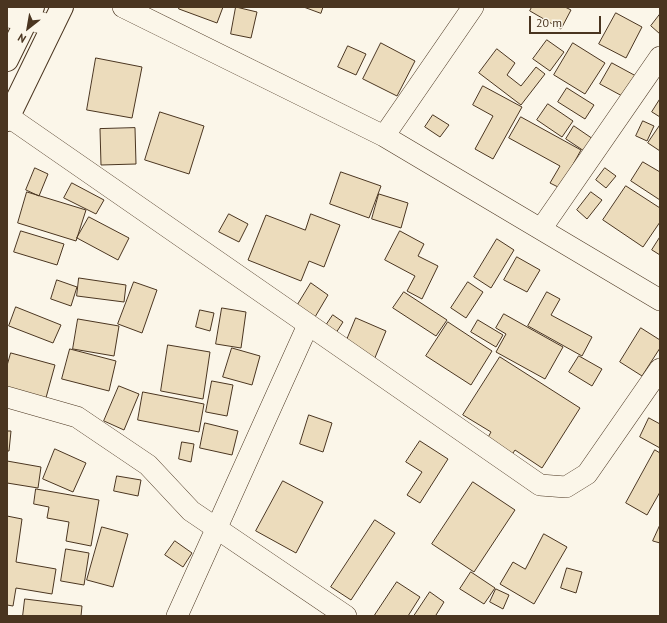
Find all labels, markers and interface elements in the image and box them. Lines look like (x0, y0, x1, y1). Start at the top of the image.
north arrow (8, 8, 48, 48)
scale bar (531, 8, 603, 34)
text: 20 m (536, 15, 562, 30)
text: N (15, 30, 29, 46)

